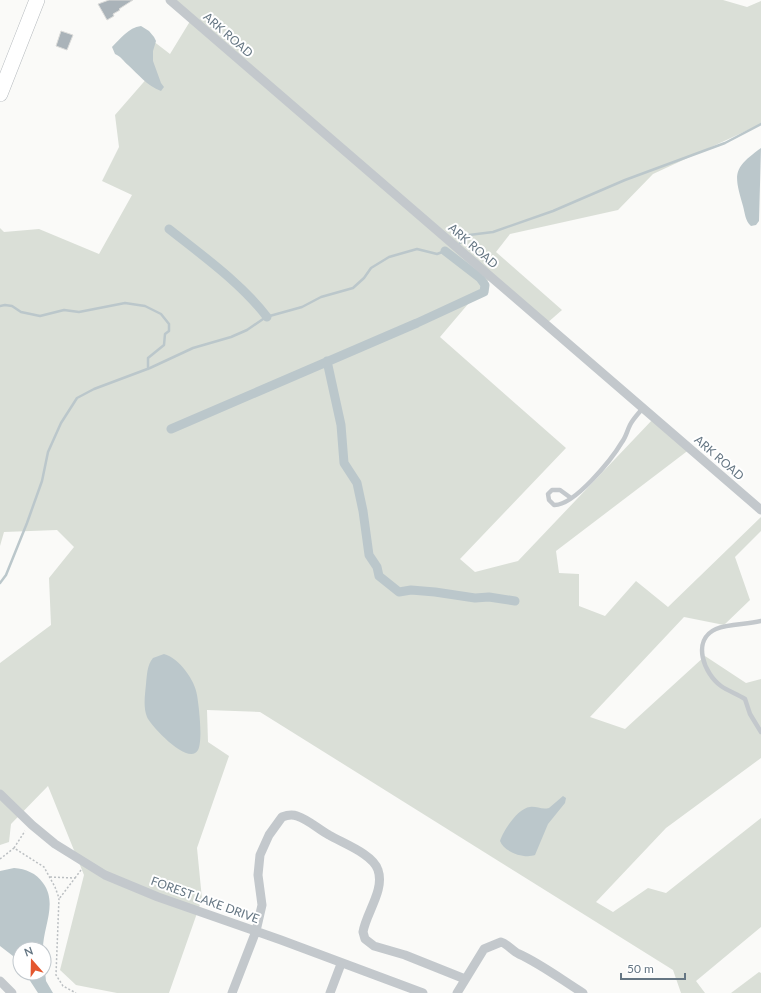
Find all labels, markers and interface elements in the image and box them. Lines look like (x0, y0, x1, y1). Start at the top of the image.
street label: ARK ROAD (200, 9, 256, 60)
street label: ARK ROAD (445, 220, 501, 271)
street label: ARK ROAD (691, 432, 747, 483)
street label: FOREST LAKE DRIVE (149, 873, 262, 926)
north arrow (12, 941, 52, 981)
text: N (22, 944, 35, 959)
scale bar (621, 955, 685, 981)
text: 50 m (627, 961, 654, 976)

